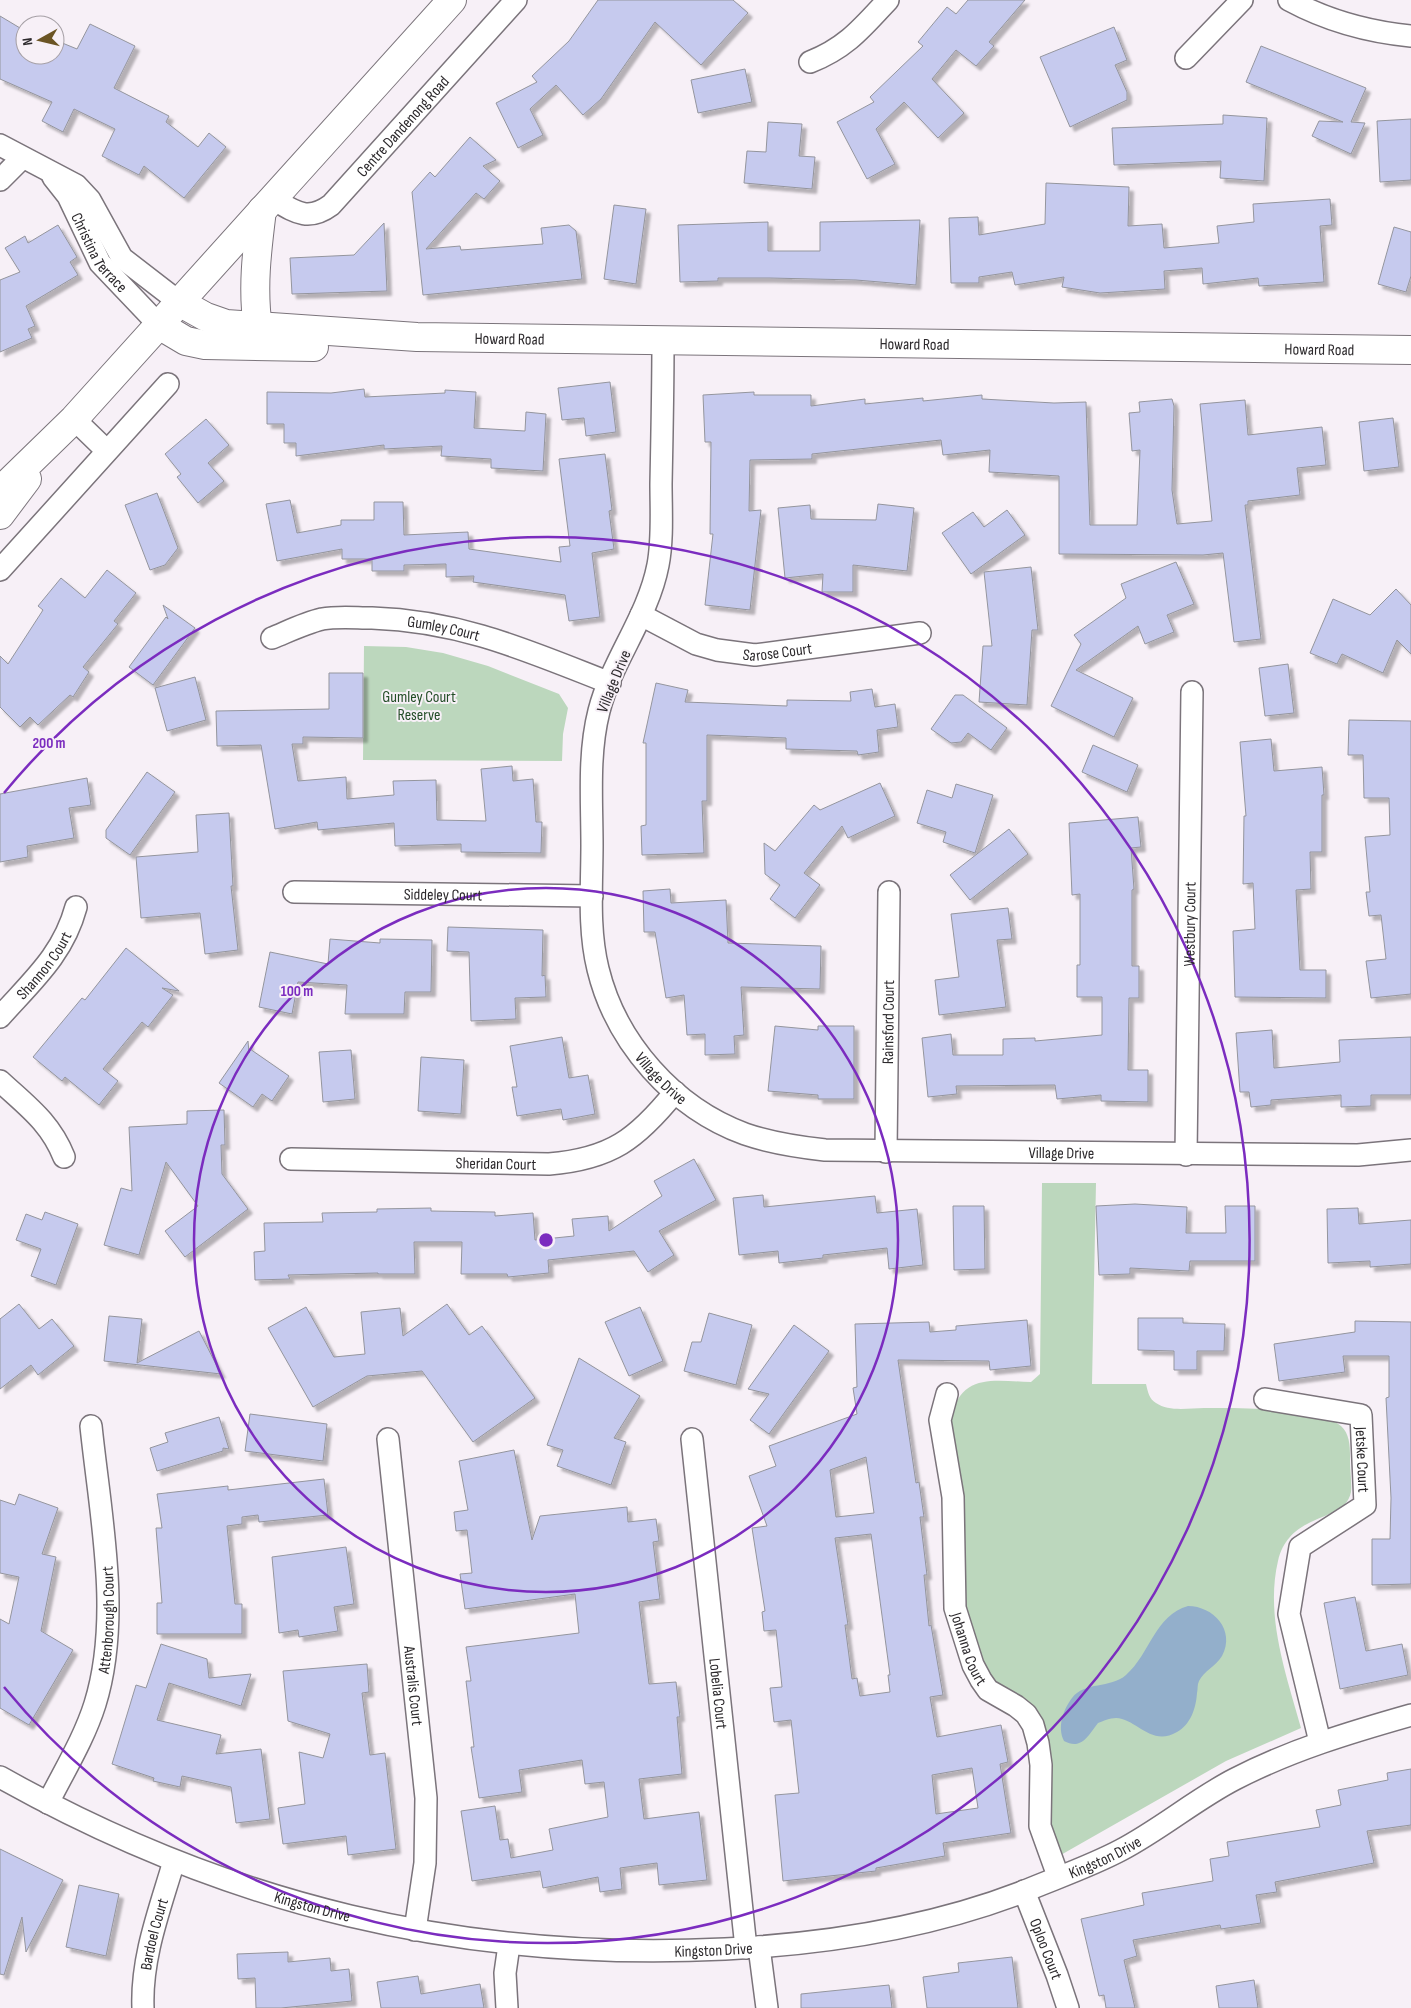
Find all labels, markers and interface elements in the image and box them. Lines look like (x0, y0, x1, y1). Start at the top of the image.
north arrow (15, 15, 65, 65)
text: N (19, 37, 37, 47)
street label: Centre Dandenong Road (353, 73, 454, 181)
street label: Christina Terrace (66, 210, 131, 297)
street label: Howard Road (474, 330, 545, 350)
street label: Howard Road (879, 335, 950, 355)
street label: Howard Road (1284, 340, 1354, 360)
street label: Gumley Court (406, 613, 482, 646)
street label: Sarose Court (742, 639, 813, 666)
street label: Village Drive (593, 648, 635, 716)
park label: Gumley Court Reserve (382, 688, 456, 725)
text: 200 m (32, 734, 66, 753)
street label: Westbury Court (1180, 881, 1201, 967)
street label: Siddeley Court (404, 885, 482, 906)
street label: Shannon Court (13, 929, 77, 1004)
street label: Rainsford Court (879, 980, 899, 1064)
text: 100 m (281, 982, 313, 1001)
street label: Village Drive (630, 1049, 690, 1109)
street label: Village Drive (1029, 1144, 1094, 1164)
street label: Sheridan Court (455, 1154, 537, 1175)
centre of rings (537, 1231, 555, 1249)
street label: Jetske Court (1350, 1425, 1372, 1493)
street label: Attenborough Court (94, 1566, 119, 1676)
street label: Johanna Court (946, 1609, 990, 1690)
street label: Australis Court (399, 1644, 426, 1727)
street label: Lobelia Court (704, 1657, 731, 1730)
street label: Kingston Drive (1066, 1833, 1145, 1884)
street label: Kingston Drive (272, 1888, 352, 1927)
street label: Bardoel Court (137, 1896, 173, 1972)
street label: Oploo Court (1025, 1916, 1066, 1982)
street label: Kingston Drive (674, 1939, 753, 1962)

